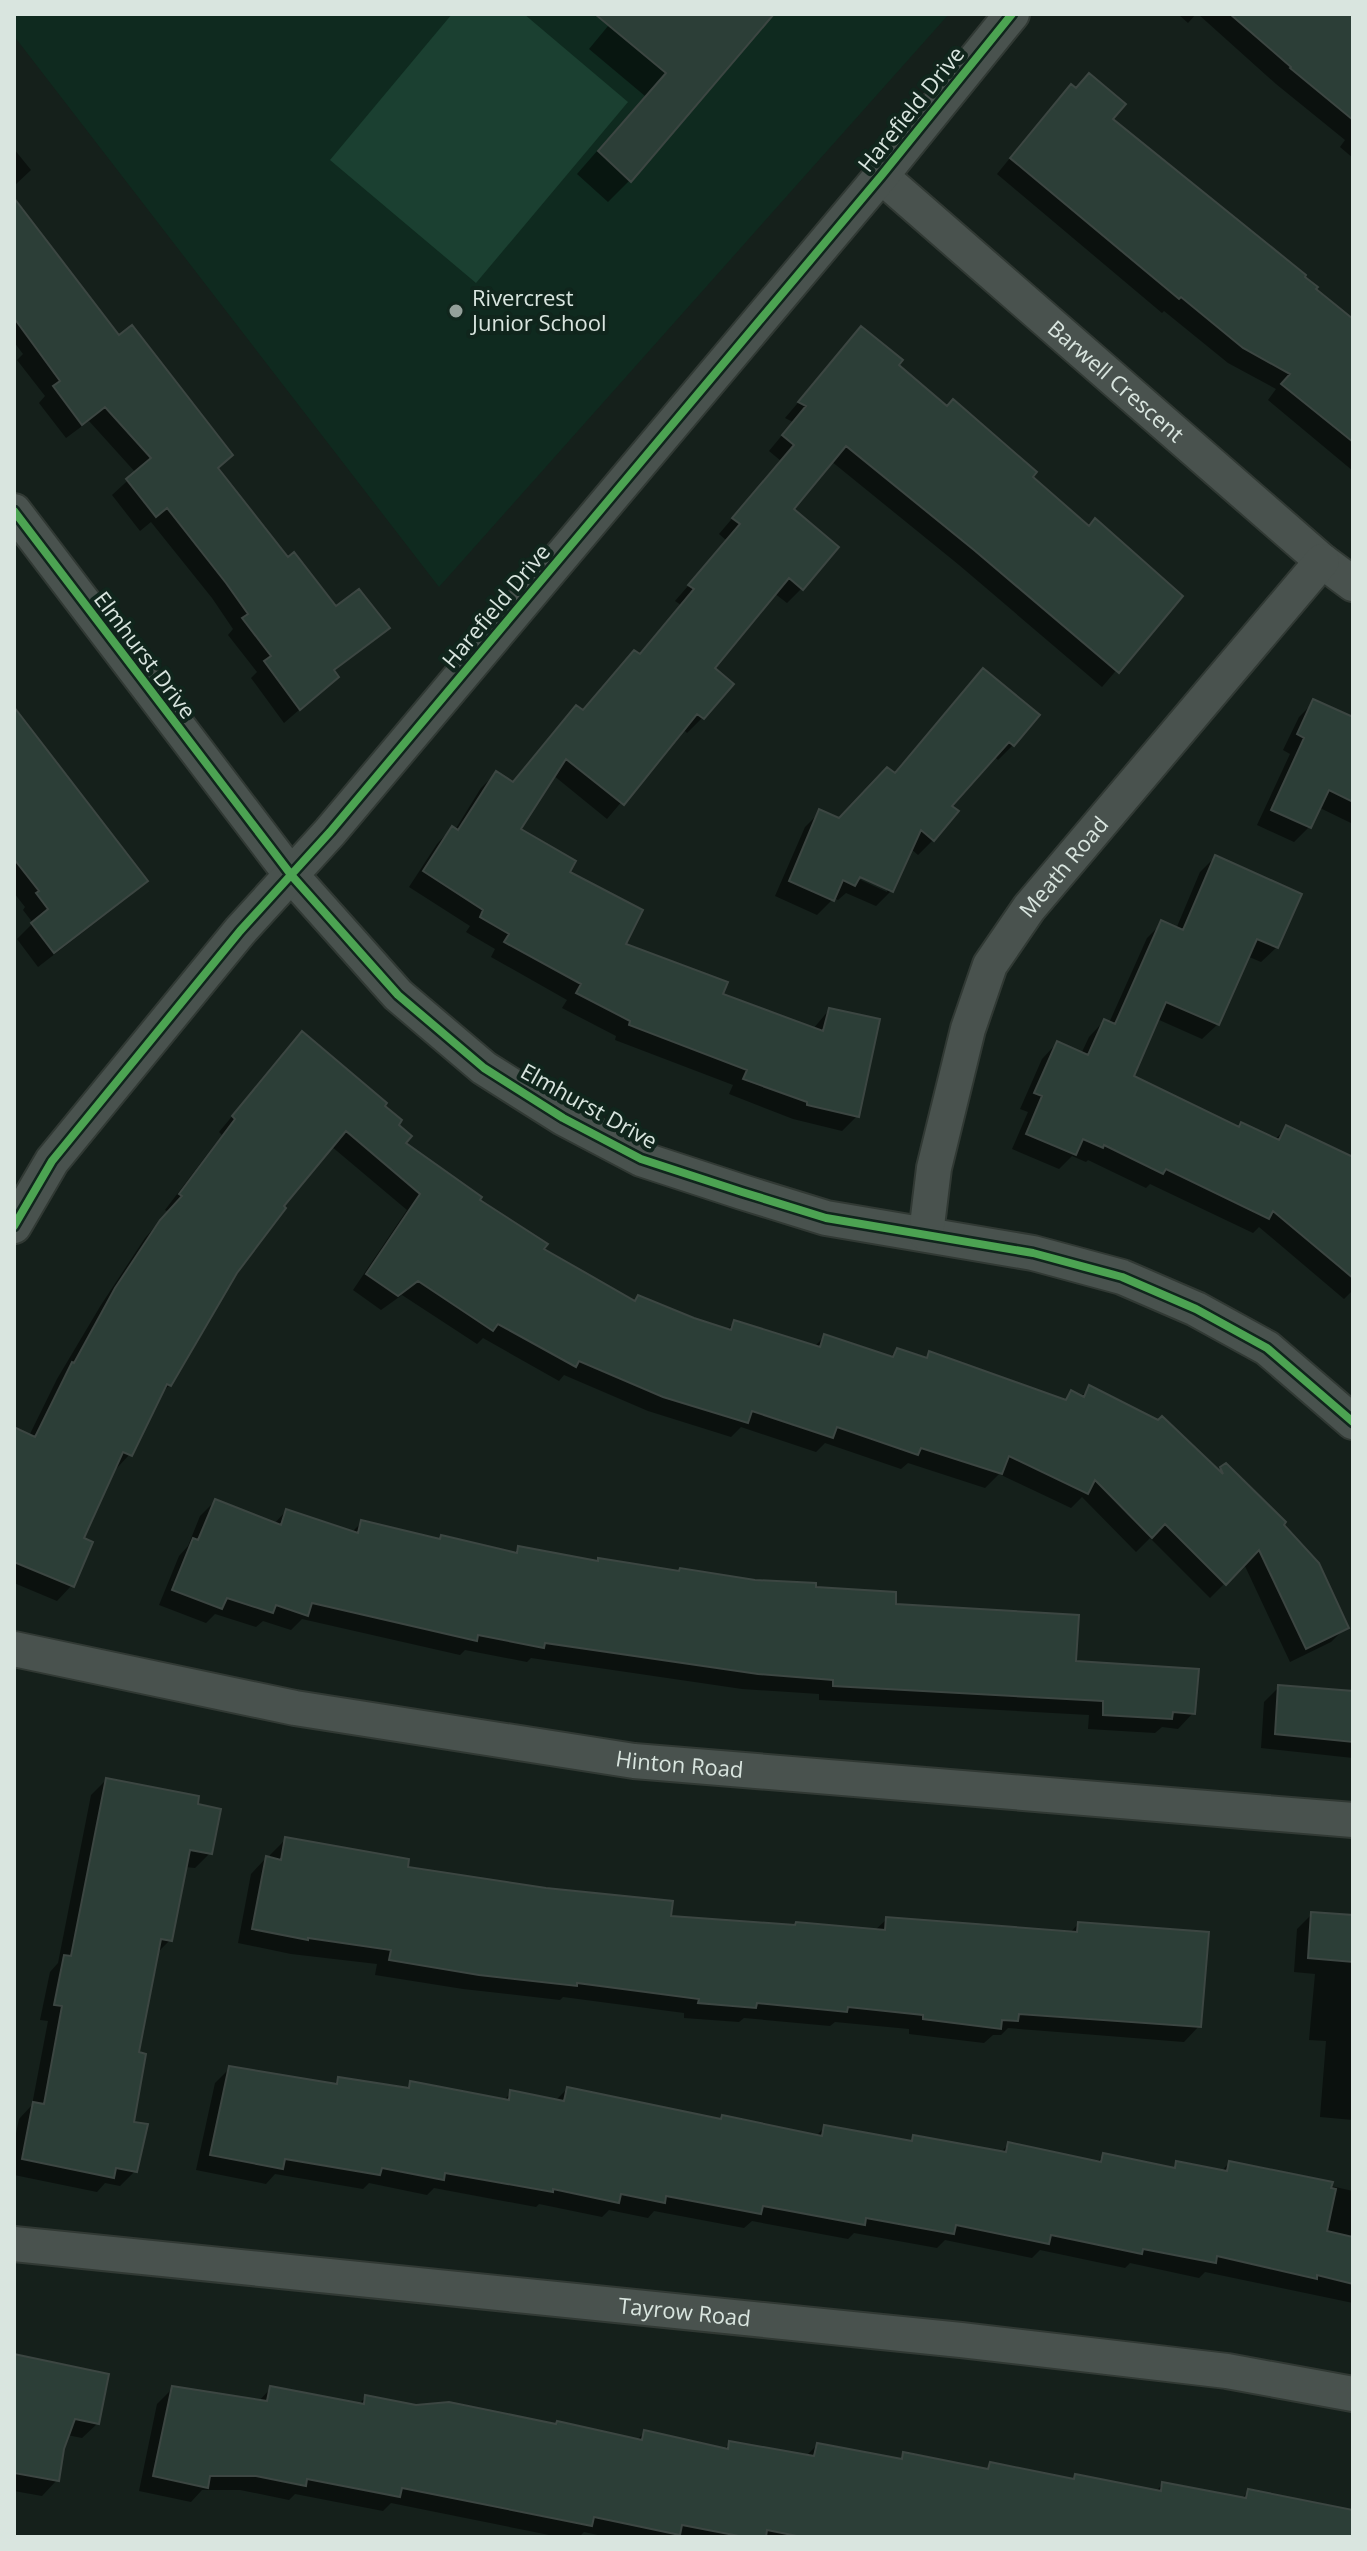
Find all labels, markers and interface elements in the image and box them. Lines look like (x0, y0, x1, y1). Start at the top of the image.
street label: Harefield Drive (850, 39, 970, 178)
place label: Rivercrest Junior School (470, 282, 607, 337)
marker: Rivercrest Junior School (447, 302, 465, 320)
street label: Barwell Crescent (1042, 313, 1191, 448)
street label: Harefield Drive (434, 537, 556, 674)
street label: Elmhurst Drive (88, 585, 204, 724)
street label: Meath Road (1011, 809, 1114, 923)
street label: Elmhurst Drive (516, 1055, 663, 1155)
street label: Hinton Road (614, 1742, 745, 1784)
street label: Tayrow Road (617, 2289, 752, 2333)

